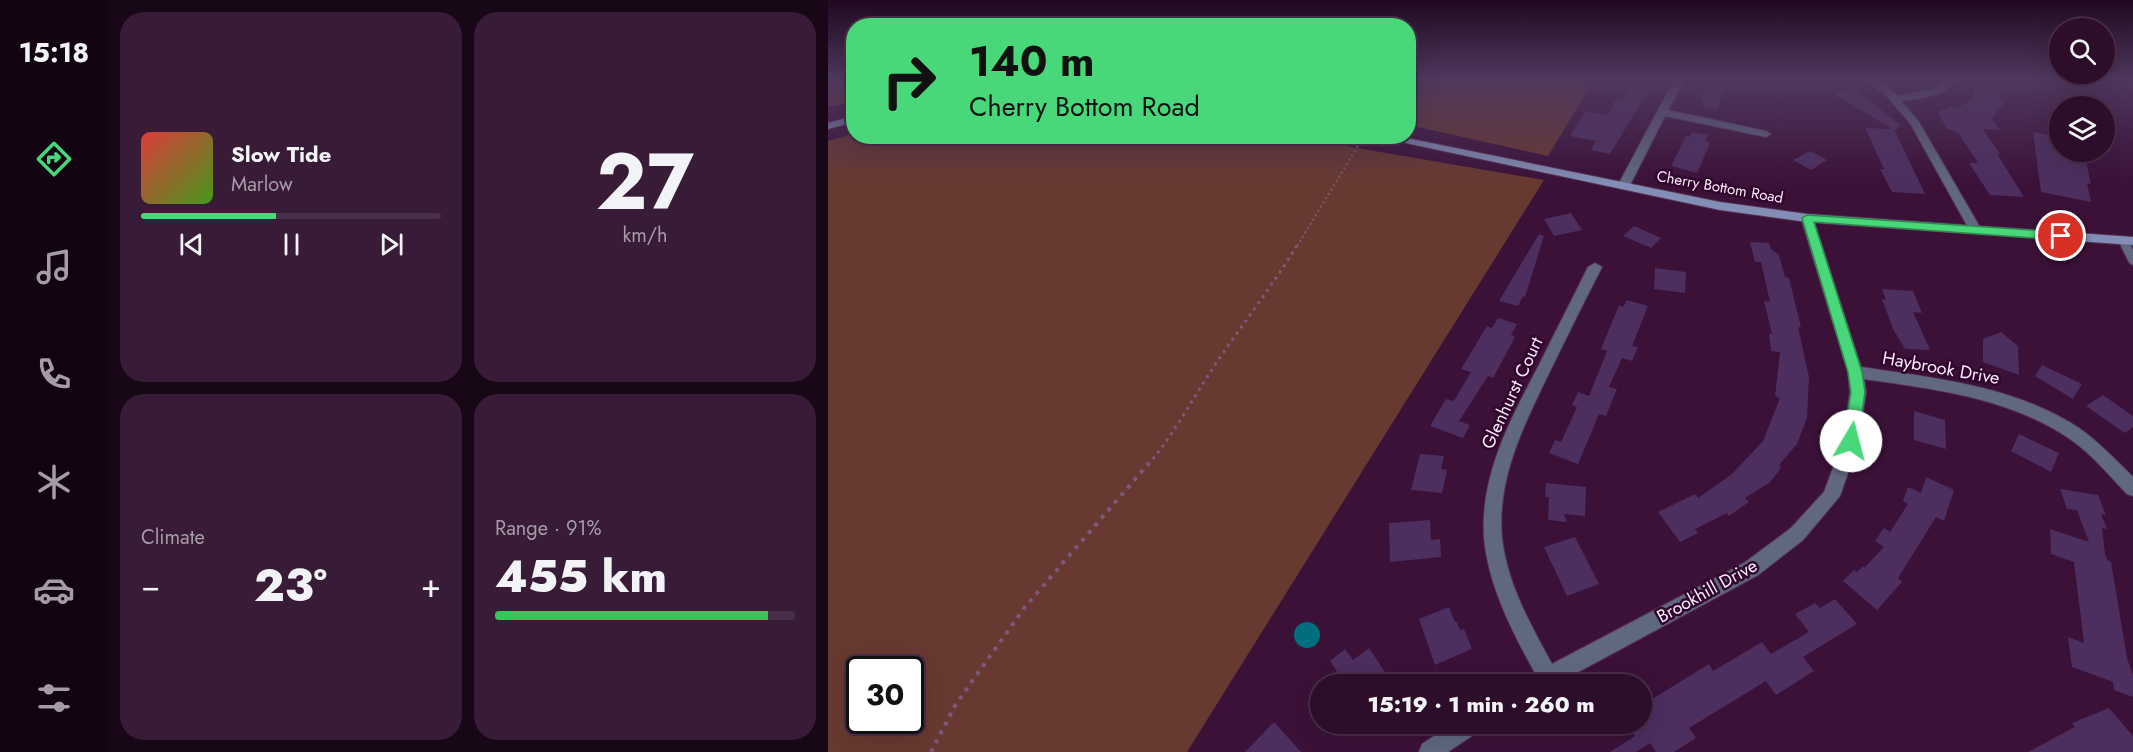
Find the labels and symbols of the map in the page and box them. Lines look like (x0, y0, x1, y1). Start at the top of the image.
street label: Cherry Bottom Road (1655, 165, 1785, 209)
pin (2035, 210, 2086, 261)
street label: Glenhurst Court (1475, 332, 1550, 453)
street label: Haybrook Drive (1880, 345, 2002, 391)
position arrow (1819, 409, 1883, 473)
street label: Brookhill Drive (1652, 553, 1762, 629)
speed limit sign: 30 (846, 656, 924, 734)

